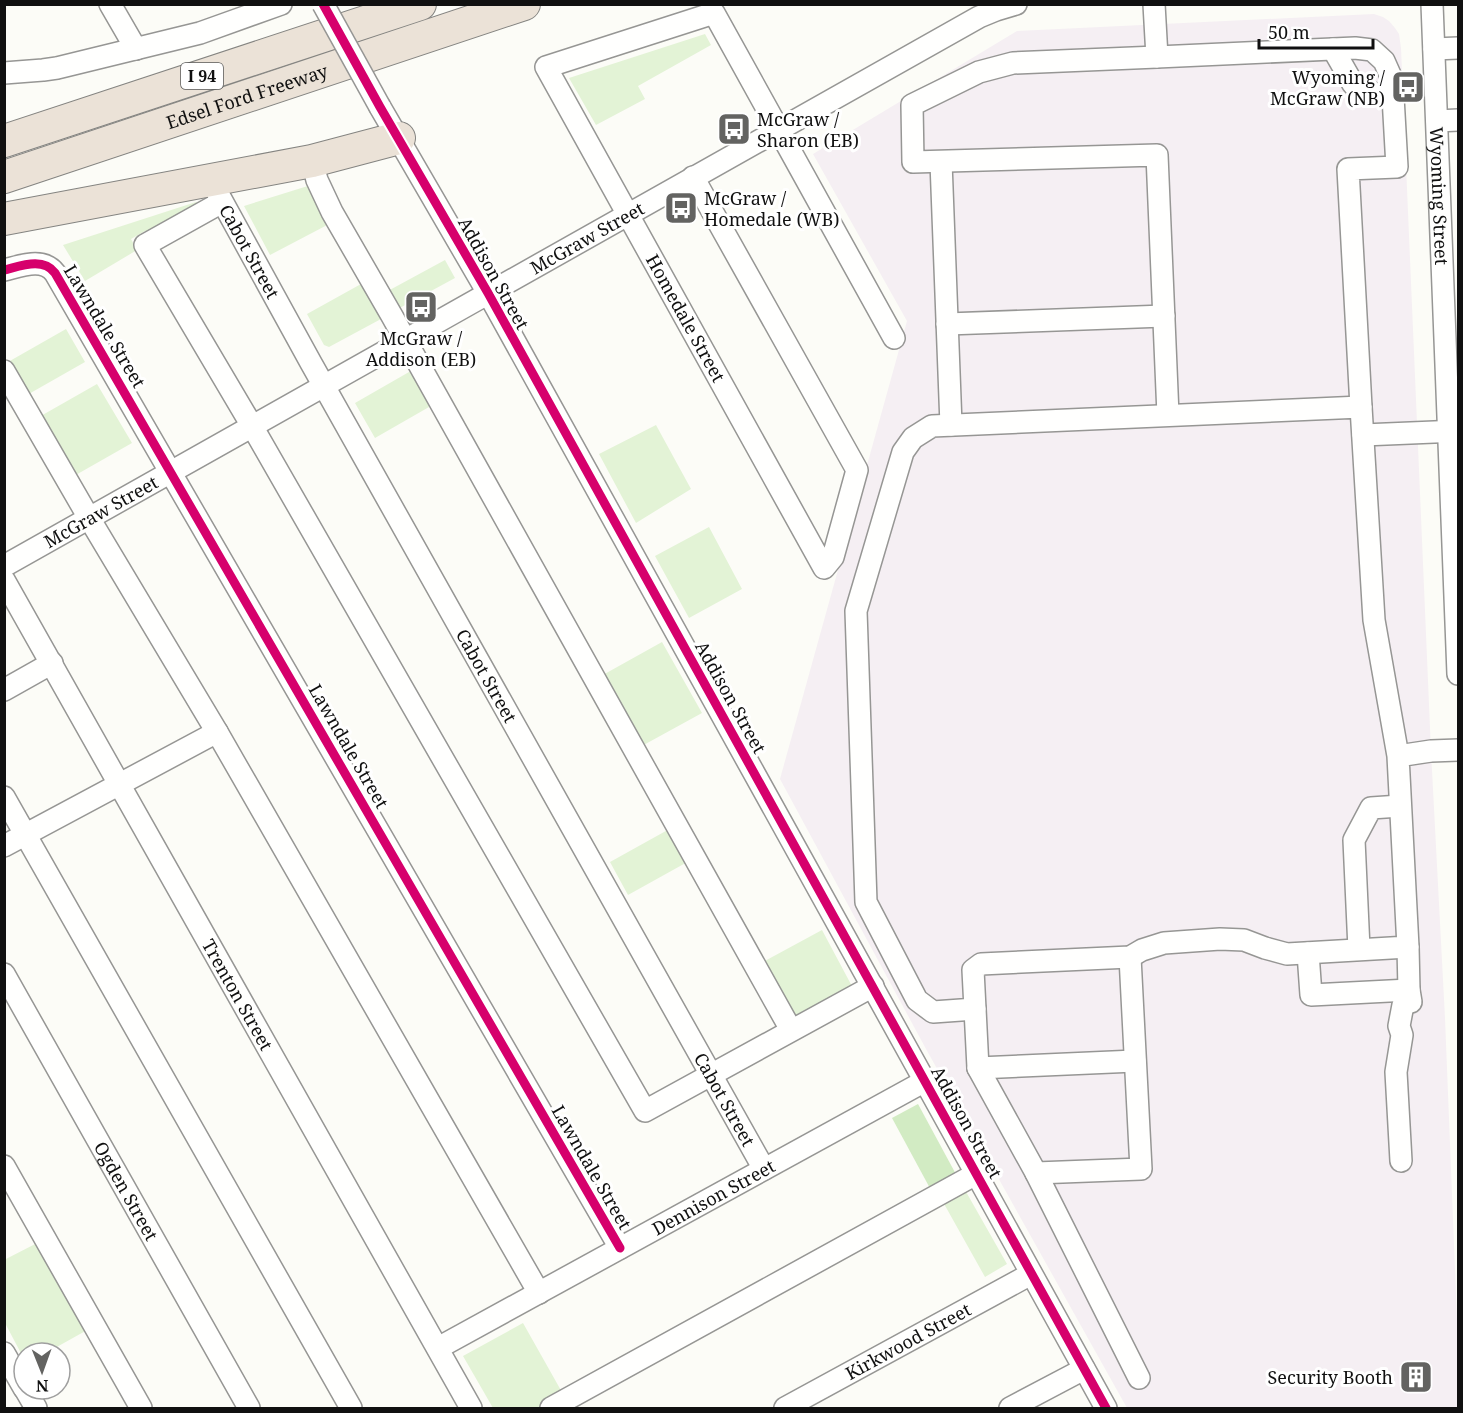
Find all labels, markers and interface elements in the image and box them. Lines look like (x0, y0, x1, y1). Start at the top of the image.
scale bar (1259, 12, 1373, 50)
text: 50 m (1268, 20, 1310, 44)
street label: Edsel Ford Freeway (163, 58, 332, 134)
road number: I 94 (181, 63, 223, 89)
place label: Wyoming / McGraw (NB) (1270, 65, 1386, 110)
bus stop icon: Wyoming / McGraw (NB) (1390, 69, 1426, 105)
place label: McGraw / Sharon (EB) (757, 107, 859, 152)
bus stop icon: McGraw / Sharon (EB) (716, 111, 752, 147)
street label: Wyoming Street (1425, 126, 1454, 265)
place label: McGraw / Homedale (WB) (704, 186, 839, 231)
bus stop icon: McGraw / Homedale (WB) (663, 190, 699, 226)
street label: McGraw Street (526, 196, 648, 279)
street label: Cabot Street (214, 200, 285, 303)
street label: Addison Street (453, 212, 535, 334)
street label: Homedale Street (641, 250, 731, 386)
street label: Lawndale Street (59, 260, 151, 392)
bus stop icon: McGraw / Addison (EB) (403, 289, 439, 325)
place label: McGraw / Addison (EB) (366, 326, 476, 371)
street label: McGraw Street (39, 470, 162, 553)
street label: Cabot Street (451, 624, 523, 727)
street label: Addison Street (690, 636, 772, 758)
street label: Lawndale Street (304, 679, 394, 813)
street label: Trenton Street (197, 935, 279, 1055)
street label: Cabot Street (689, 1048, 761, 1150)
street label: Addison Street (926, 1061, 1008, 1183)
street label: Lawndale Street (547, 1100, 637, 1234)
street label: Ogden Street (89, 1137, 164, 1245)
street label: Dennison Street (648, 1154, 779, 1240)
street label: Kirkwood Street (841, 1297, 975, 1385)
north arrow (12, 1341, 72, 1401)
building icon: Security Booth (1398, 1359, 1434, 1395)
place label: Security Booth (1268, 1365, 1393, 1389)
text: N (35, 1375, 49, 1397)

